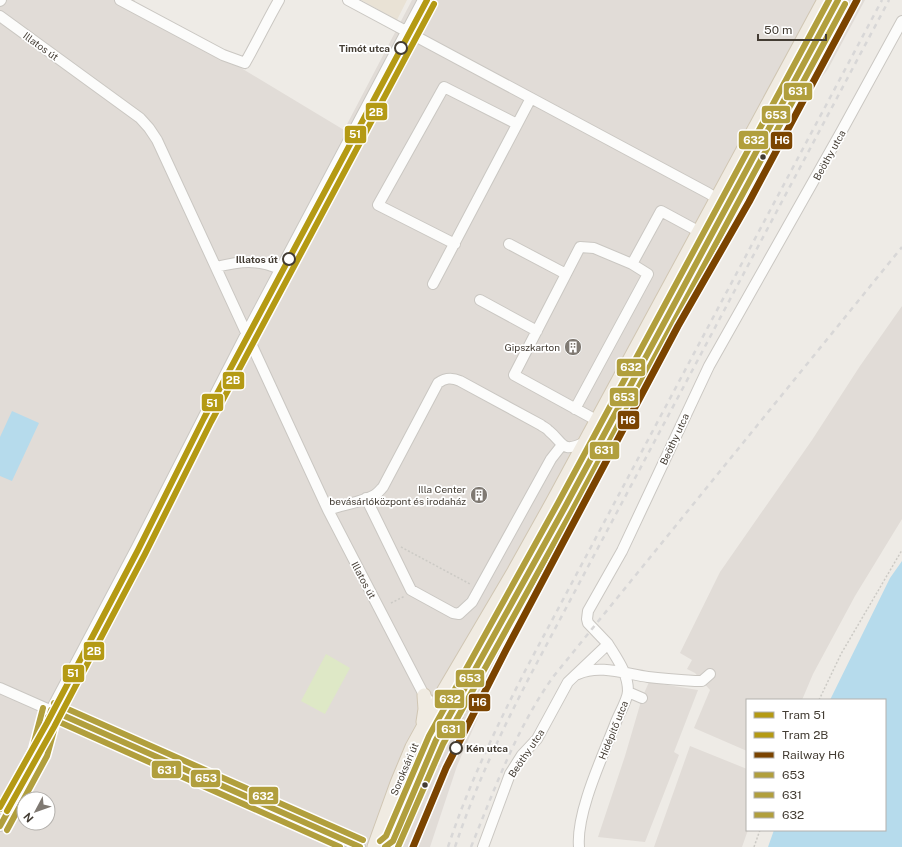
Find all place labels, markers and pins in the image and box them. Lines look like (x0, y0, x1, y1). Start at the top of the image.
marker: Timót utca (394, 41, 408, 55)
place label: Timót utca (339, 42, 390, 54)
unlabelled marker (758, 152, 768, 162)
marker: Illatos út (282, 252, 296, 266)
place label: Illatos út (236, 253, 278, 265)
building icon: Gipszkarton (563, 337, 583, 357)
place label: Gipszkarton (504, 341, 560, 353)
place label: Illa Center bevásárlóközpont és irodaház (329, 483, 466, 507)
building icon: Illa Center bevásárlóközpont és irodaház (469, 485, 489, 505)
marker: Kén utca (449, 741, 463, 755)
place label: Kén utca (466, 742, 508, 754)
unlabelled marker (420, 780, 430, 790)

